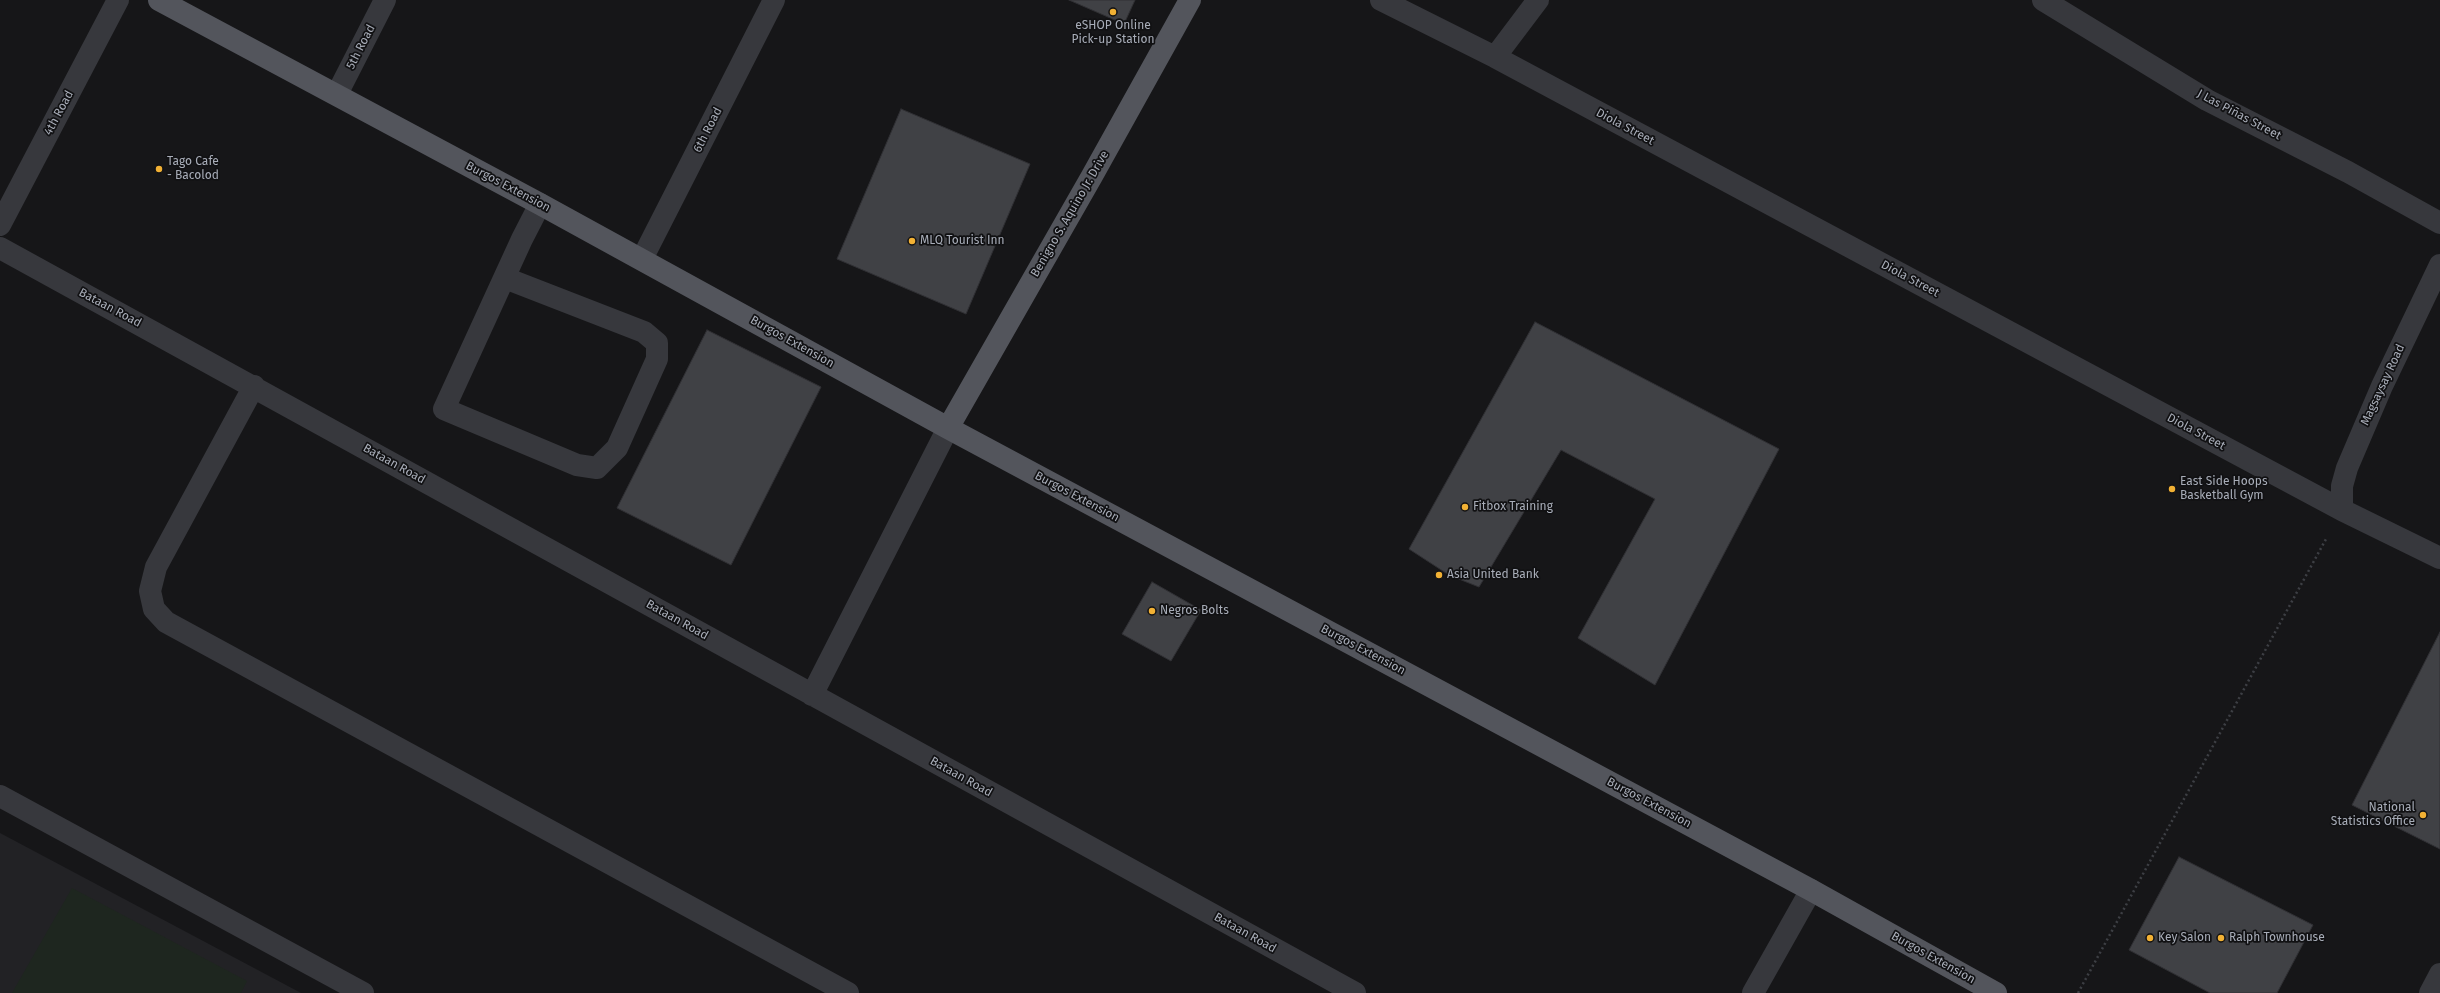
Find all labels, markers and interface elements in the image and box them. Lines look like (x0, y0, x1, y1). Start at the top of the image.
marker: eSHOP Online Pick-up Station (1108, 7, 1118, 17)
place label: eSHOP Online Pick-up Station (1071, 19, 1155, 47)
street label: 5th Road (344, 22, 378, 72)
street label: J Las Piñas Street (2195, 87, 2283, 143)
street label: 4th Road (41, 88, 77, 138)
street label: 6th Road (691, 105, 725, 155)
street label: Diola Street (1593, 106, 1657, 148)
street label: Benigno S. Aquino Jr. Drive (1028, 148, 1112, 280)
place label: Tago Cafe - Bacolod (167, 155, 219, 183)
street label: Burgos Extension (463, 159, 553, 215)
marker: Tago Cafe - Bacolod (154, 164, 164, 174)
place label: MLQ Tourist Inn (920, 234, 1005, 248)
marker: MLQ Tourist Inn (907, 236, 917, 246)
street label: Diola Street (1878, 258, 1942, 300)
street label: Bataan Road (76, 285, 144, 331)
street label: Burgos Extension (748, 313, 836, 371)
street label: Magsaysay Road (2358, 342, 2408, 428)
street label: Diola Street (2164, 411, 2228, 453)
street label: Bataan Road (360, 441, 428, 487)
street label: Burgos Extension (1032, 469, 1122, 525)
place label: East Side Hoops Basketball Gym (2180, 475, 2268, 503)
marker: East Side Hoops Basketball Gym (2167, 484, 2177, 494)
place label: Fitbox Training (1473, 500, 1553, 514)
marker: Fitbox Training (1460, 502, 1470, 512)
place label: Asia United Bank (1447, 568, 1539, 582)
marker: Asia United Bank (1434, 570, 1444, 580)
street label: Bataan Road (643, 597, 711, 643)
place label: Negros Bolts (1160, 604, 1229, 618)
marker: Negros Bolts (1147, 606, 1157, 616)
street label: Burgos Extension (1318, 622, 1408, 678)
street label: Bataan Road (927, 754, 995, 800)
street label: Burgos Extension (1604, 775, 1694, 831)
place label: National Statistics Office (2331, 801, 2415, 829)
marker: National Statistics Office (2418, 810, 2428, 820)
street label: Bataan Road (1211, 910, 1279, 956)
street label: Burgos Extension (1889, 929, 1977, 987)
place label: Key Salon (2158, 931, 2211, 945)
place label: Ralph Townhouse (2229, 931, 2325, 945)
marker: Key Salon (2145, 933, 2155, 943)
marker: Ralph Townhouse (2216, 933, 2226, 943)

